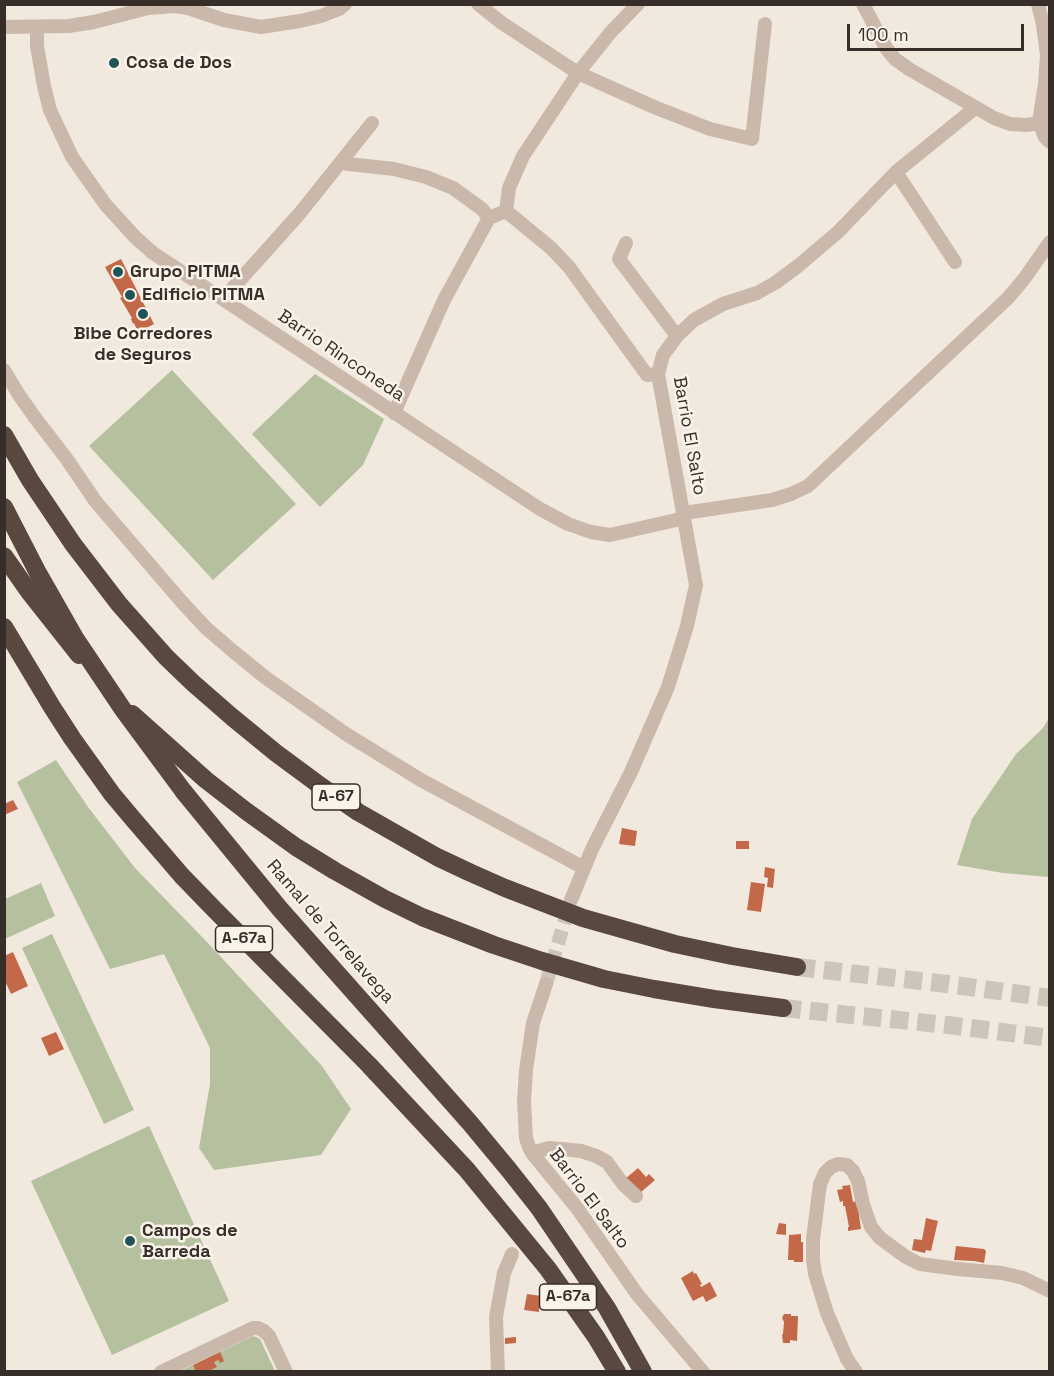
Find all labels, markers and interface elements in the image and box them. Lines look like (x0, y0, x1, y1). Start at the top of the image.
scale bar (850, 12, 1027, 50)
text: 100 m (858, 23, 909, 46)
place label: Cosa de Dos (126, 52, 232, 74)
marker: Cosa de Dos (107, 56, 121, 70)
place label: Grupo PITMA (130, 261, 241, 283)
marker: Grupo PITMA (111, 265, 125, 279)
place label: Edificio PITMA (142, 284, 265, 306)
marker: Edificio PITMA (123, 288, 137, 302)
street label: Barrio Rinconeda (273, 306, 409, 406)
marker: Bibe Corredores de Seguros (136, 307, 150, 321)
place label: Bibe Corredores de Seguros (73, 323, 213, 366)
street label: Barrio El Salto (668, 375, 710, 497)
road number: A-67 (312, 784, 360, 810)
street label: Ramal de Torrelavega (262, 856, 398, 1008)
road number: A-67a (216, 926, 272, 952)
street label: Barrio El Salto (544, 1145, 634, 1253)
place label: Campos de Barreda (142, 1220, 238, 1262)
marker: Campos de Barreda (123, 1234, 137, 1248)
road number: A-67a (540, 1284, 596, 1310)

